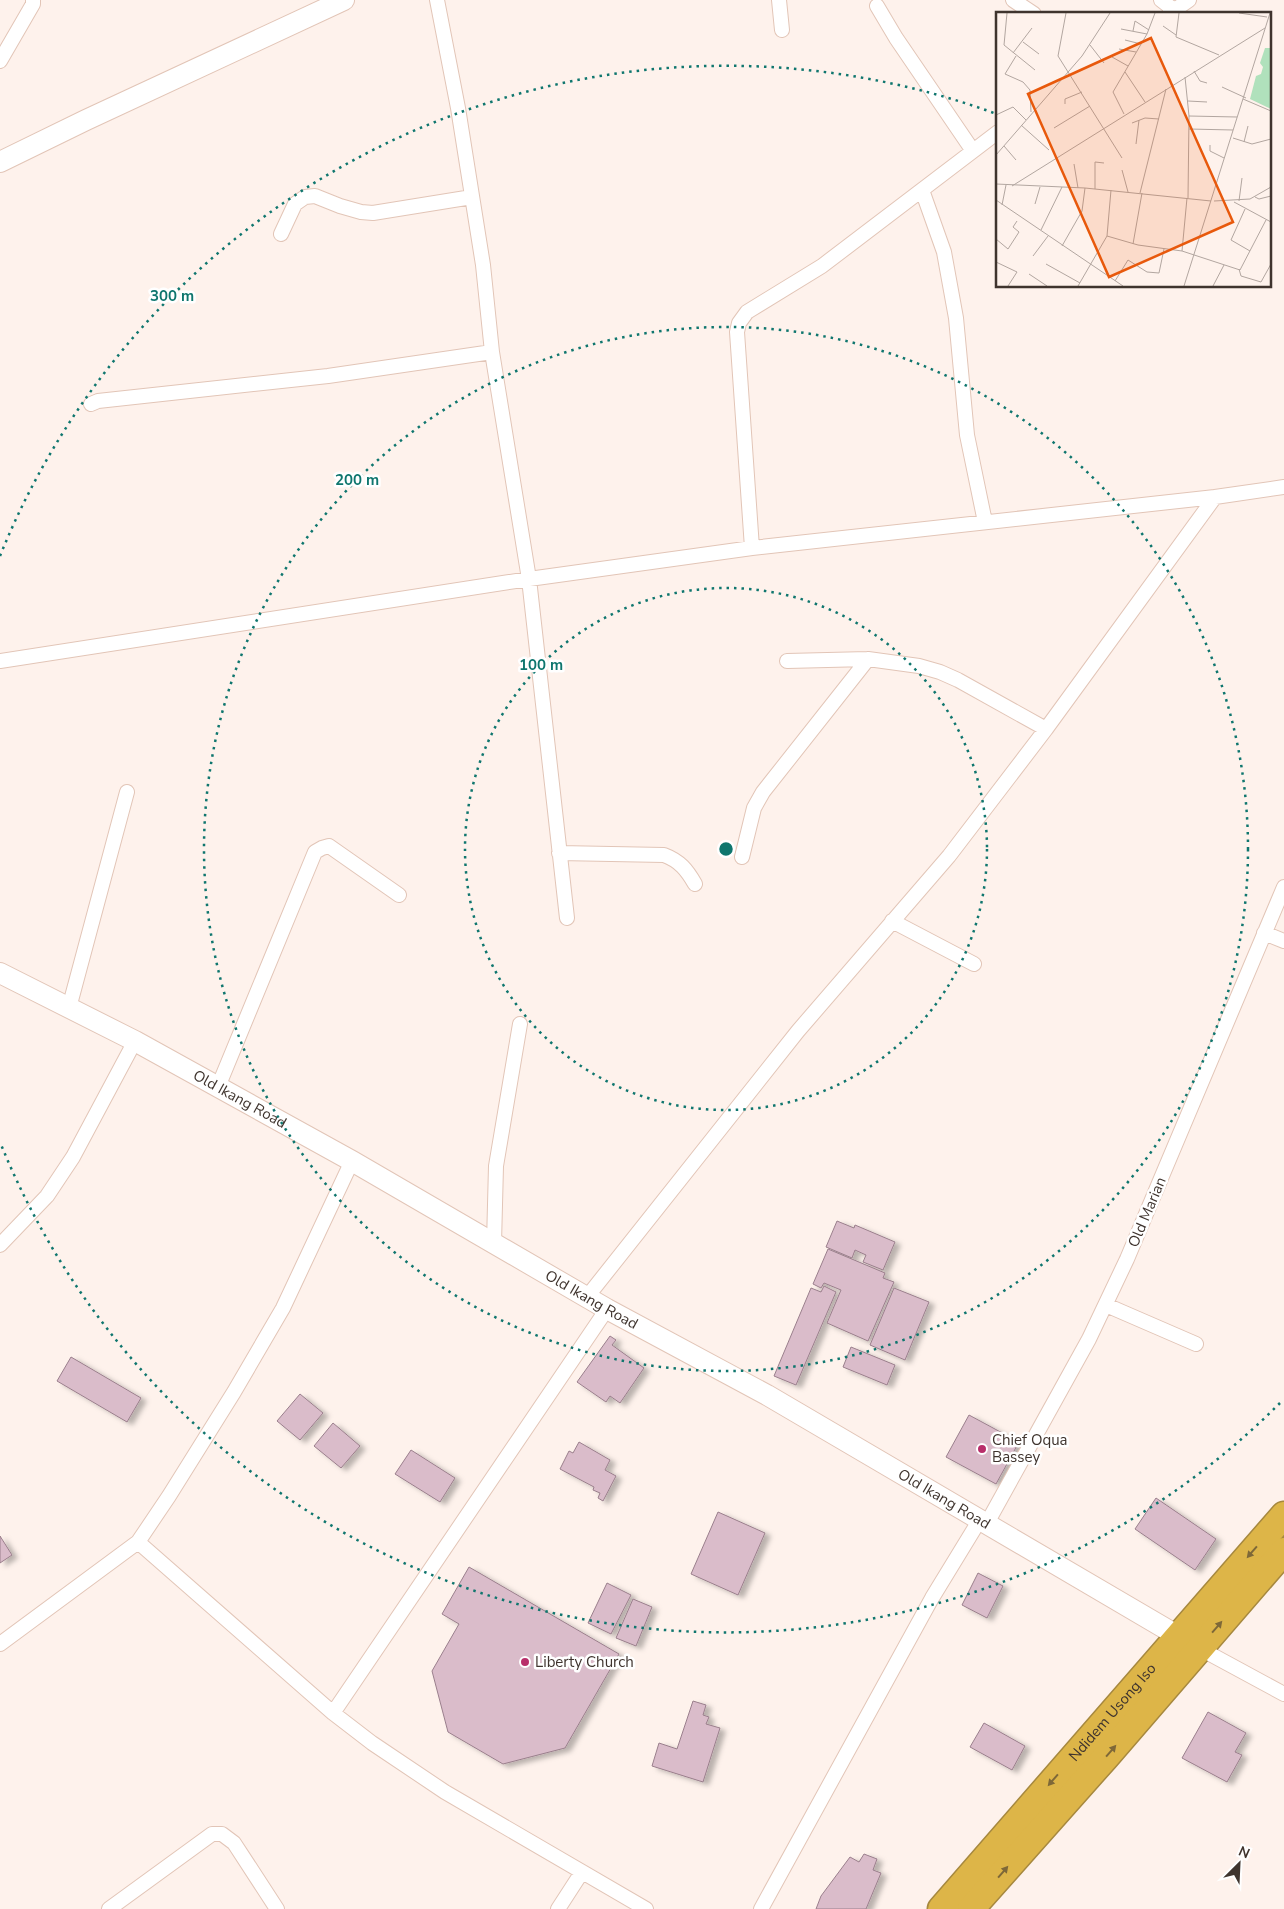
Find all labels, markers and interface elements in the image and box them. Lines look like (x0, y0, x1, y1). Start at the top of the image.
inset map (996, 12, 1272, 288)
text: 300 m (150, 286, 194, 306)
text: 200 m (335, 470, 379, 490)
text: 100 m (519, 655, 563, 675)
centre of rings (717, 840, 735, 858)
street label: Old Ikang Road (190, 1065, 290, 1133)
street label: Old Marian (1123, 1174, 1171, 1250)
street label: Old Ikang Road (542, 1265, 642, 1334)
place label: Chief Oqua Bassey (992, 1430, 1068, 1467)
marker: Chief Oqua Bassey (976, 1443, 988, 1455)
street label: Old Ikang Road (894, 1464, 994, 1534)
one-way arrow (1246, 1546, 1258, 1558)
one-way arrow (1211, 1622, 1223, 1634)
place label: Liberty Church (535, 1652, 634, 1672)
marker: Liberty Church (519, 1656, 531, 1668)
street label: Ndidem Usong Iso (1064, 1659, 1161, 1765)
one-way arrow (1106, 1744, 1117, 1757)
one-way arrow (1047, 1774, 1059, 1786)
north arrow (1214, 1839, 1264, 1889)
text: N (1235, 1842, 1253, 1863)
one-way arrow (998, 1866, 1009, 1879)

